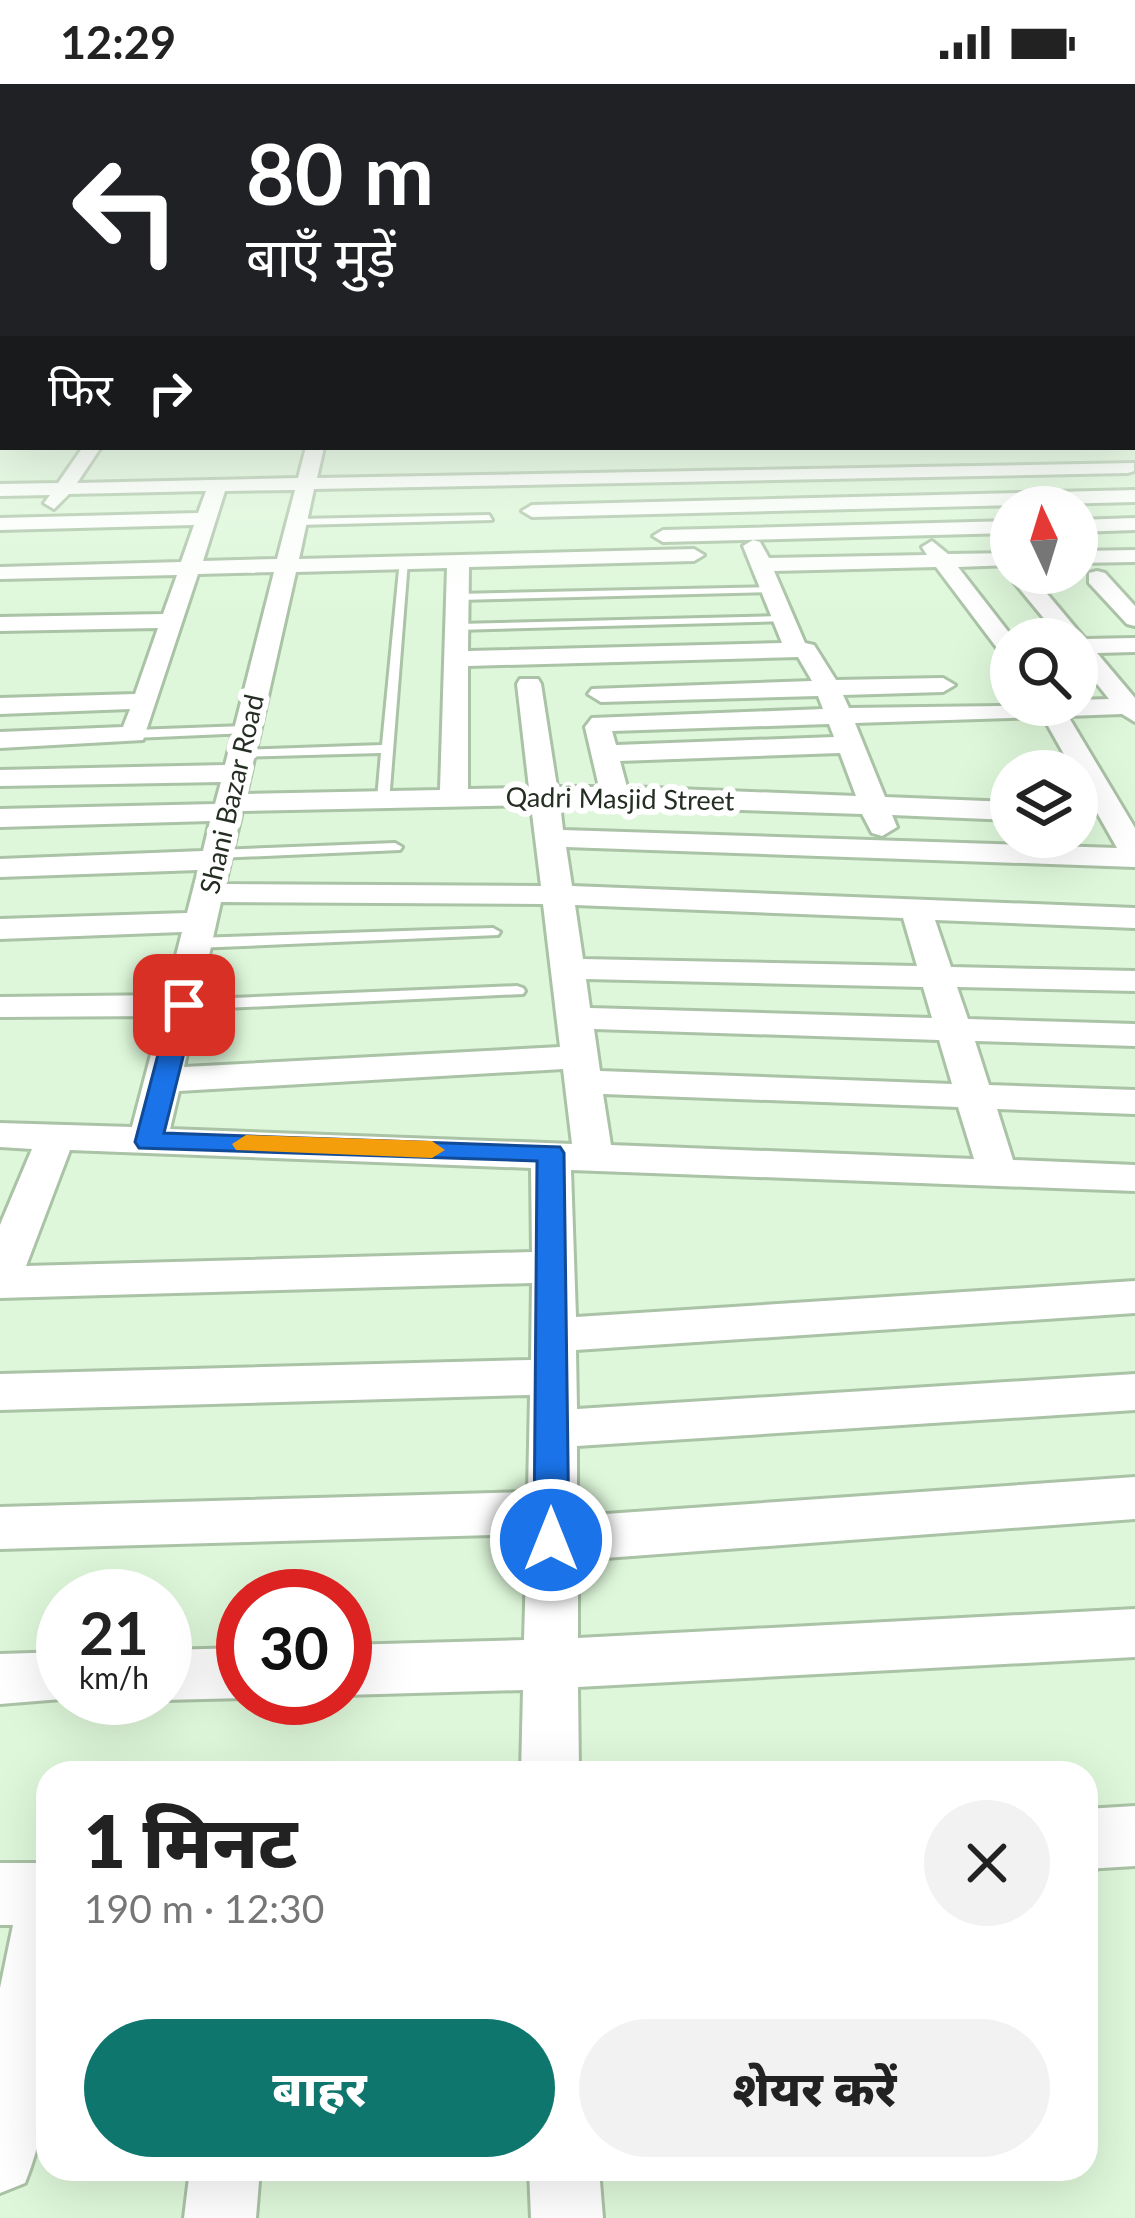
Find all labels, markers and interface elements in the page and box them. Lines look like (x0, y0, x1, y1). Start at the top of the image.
text: 12:29 (60, 15, 176, 69)
text: 80 m (246, 122, 434, 223)
icon: left (48, 132, 204, 288)
text: बाएँ मुड़ें (246, 224, 396, 289)
icon: right (137, 360, 203, 426)
text: फिर (48, 362, 113, 416)
north arrow (990, 486, 1098, 594)
map controls (990, 486, 1098, 858)
button: search (990, 618, 1098, 726)
street label: Shani Bazar Road (192, 691, 270, 897)
button: layers (990, 750, 1098, 858)
street label: Qadri Masjid Street (505, 780, 735, 817)
pin (133, 954, 235, 1056)
icon: arrive (151, 972, 217, 1038)
position arrow (488, 1477, 614, 1603)
speed limit sign: 30 (216, 1569, 372, 1725)
text: 21 (79, 1596, 149, 1668)
text: km/h (79, 1659, 149, 1695)
text: 1 मिनट (84, 1797, 297, 1883)
button: close (924, 1800, 1050, 1926)
text: 190 m · 12:30 (84, 1885, 324, 1931)
button: बाहर (84, 2019, 555, 2157)
button: शेयर करें (579, 2019, 1050, 2157)

